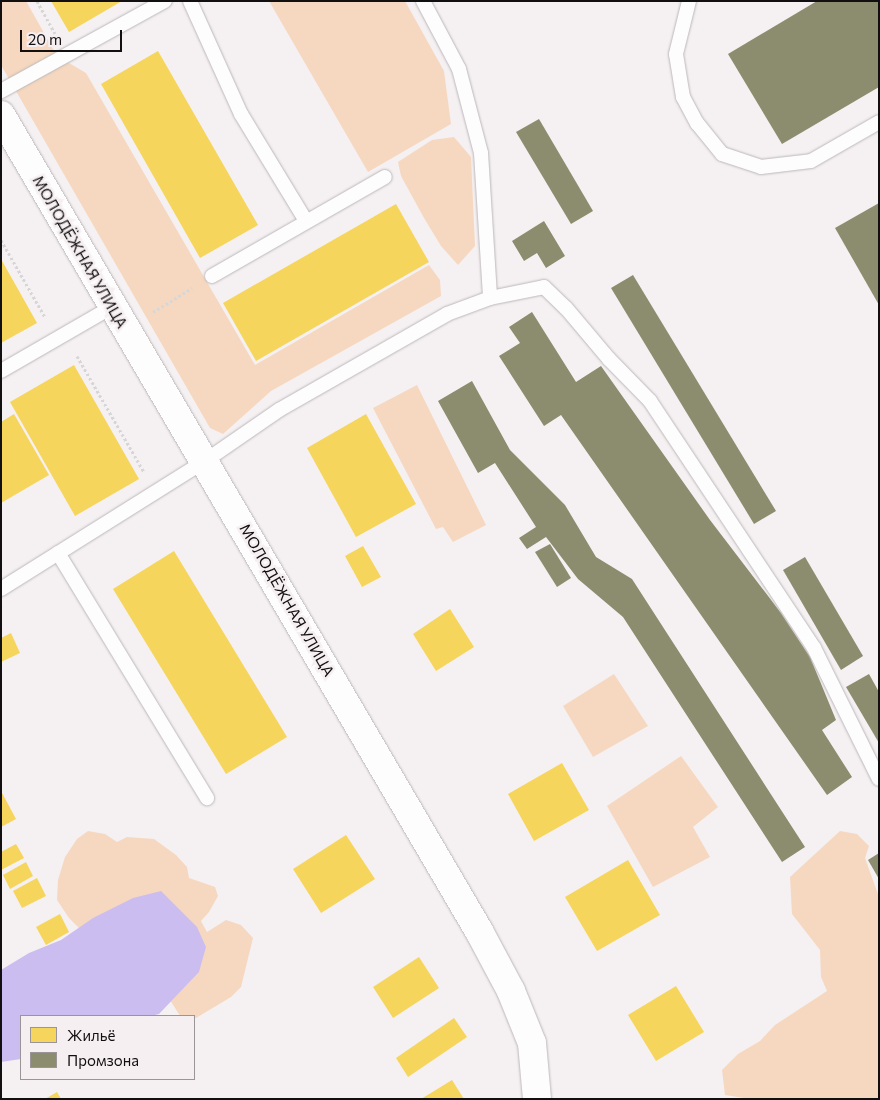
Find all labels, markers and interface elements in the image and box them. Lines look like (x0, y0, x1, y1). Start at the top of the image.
scale bar (22, 20, 125, 52)
text: 20 m (28, 30, 62, 48)
street label: МОЛОДЁЖНАЯ УЛИЦА (29, 172, 131, 332)
street label: МОЛОДЁЖНАЯ УЛИЦА (236, 520, 338, 680)
legend (20, 1015, 195, 1080)
text: Жильё (67, 1026, 115, 1044)
text: Промзона (67, 1051, 139, 1069)

